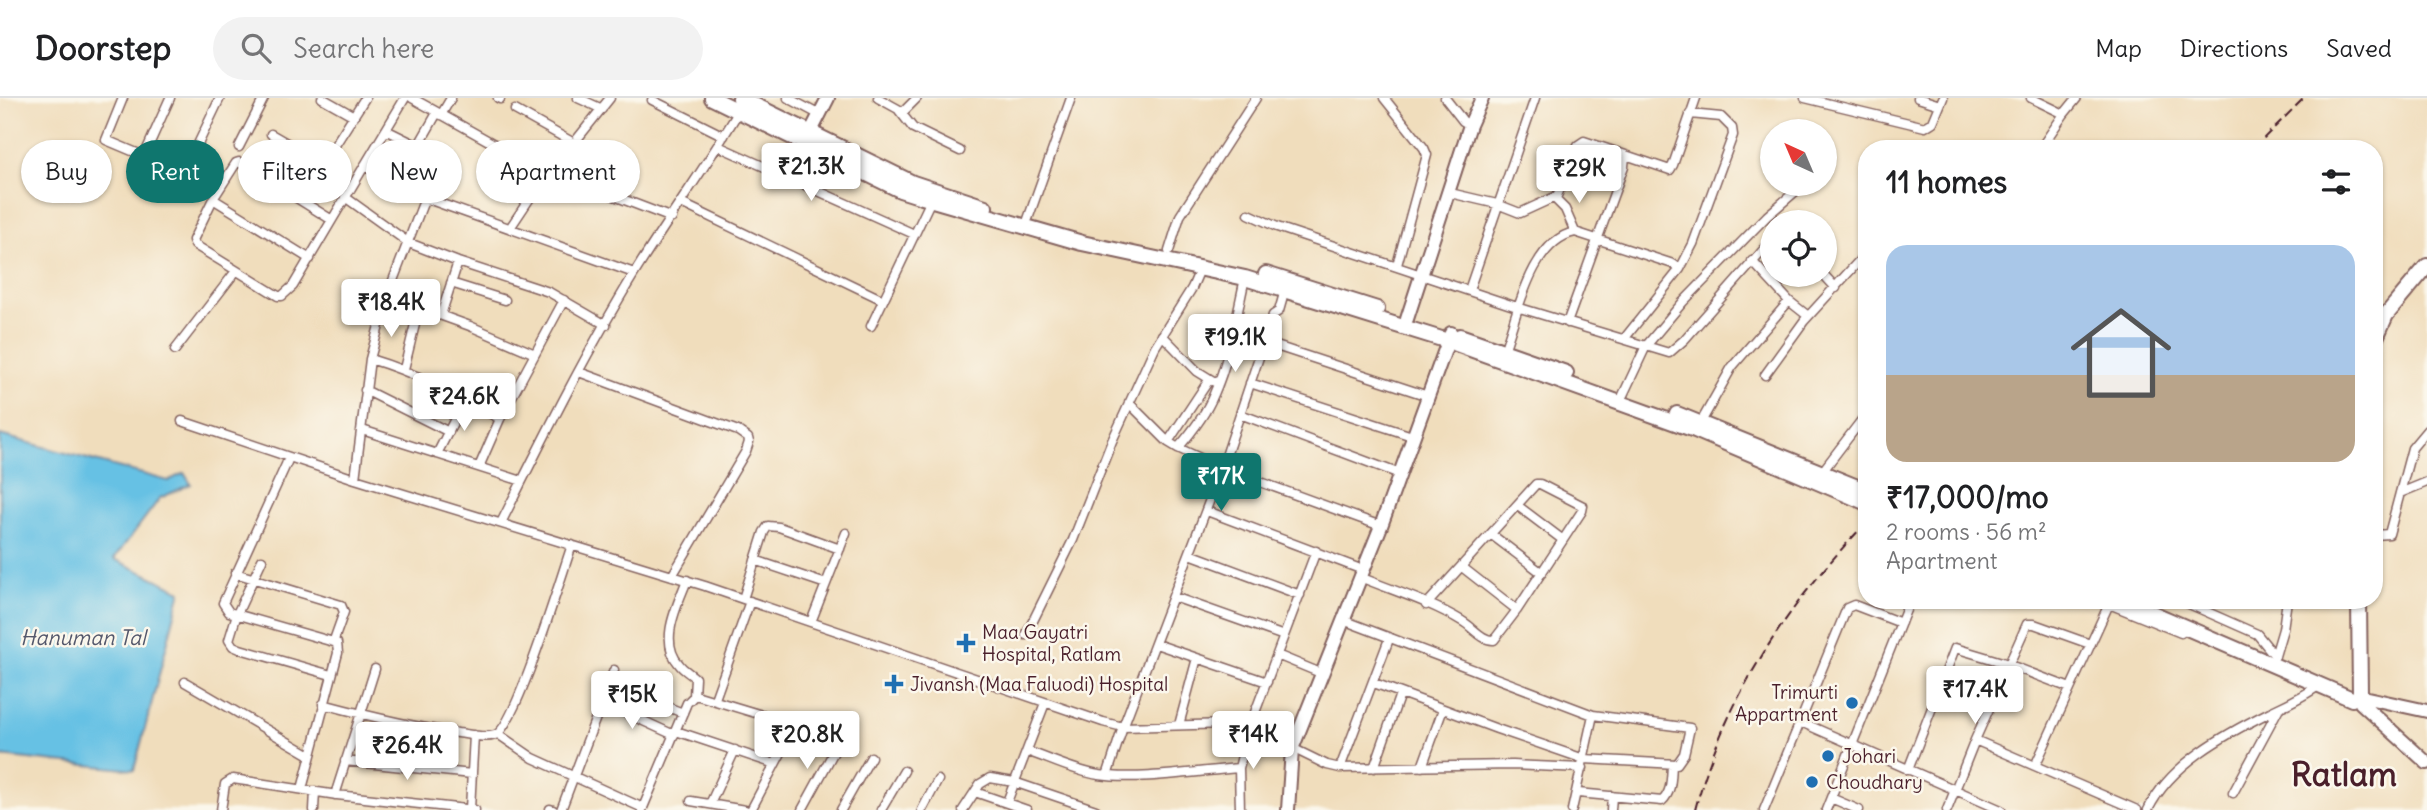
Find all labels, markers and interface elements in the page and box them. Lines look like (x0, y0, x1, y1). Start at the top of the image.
search box (213, 17, 703, 80)
text: Doorstep (35, 27, 171, 69)
icon: search (237, 29, 275, 67)
text: Search here (293, 32, 434, 65)
text: Map (2095, 33, 2142, 63)
text: Directions (2180, 33, 2288, 63)
text: Saved (2326, 33, 2392, 63)
north arrow (1760, 119, 1838, 196)
map controls (1760, 119, 1837, 287)
chip: Buy (21, 140, 112, 203)
chip: Rent (126, 140, 224, 203)
chip: Filters (238, 140, 352, 203)
chip: New (366, 140, 462, 203)
chip: Apartment (476, 140, 640, 203)
pin: ₹21.3K (754, 144, 868, 203)
pin: ₹29K (1538, 146, 1620, 205)
text: ₹21.3K (778, 151, 844, 180)
text: ₹29K (1552, 153, 1606, 182)
text: 11 homes (1886, 163, 2007, 201)
icon: filters (2317, 163, 2355, 201)
button: locate (1760, 210, 1837, 287)
pin: ₹18.4K (334, 280, 448, 339)
text: ₹18.4K (357, 287, 425, 316)
icon: home (2058, 290, 2184, 416)
pin: ₹19.1K (1178, 314, 1292, 374)
text: ₹19.1K (1204, 322, 1266, 351)
pin: ₹24.6K (407, 374, 521, 433)
text: ₹24.6K (429, 381, 499, 410)
pin: ₹17K (1180, 454, 1262, 513)
text: ₹17K (1197, 461, 1245, 490)
text: ₹17,000/mo (1886, 478, 2049, 516)
text: 2 rooms · 56 m² (1886, 517, 2047, 546)
text: Apartment (1886, 546, 1998, 575)
place label: Maa Gayatri Hospital, Ratlam (982, 620, 1121, 666)
water label: Hanuman Tal (20, 624, 149, 651)
marker: Maa Gayatri Hospital, Ratlam (956, 633, 976, 653)
pin: ₹17.4K (1918, 666, 2032, 726)
pin: ₹15K (591, 672, 673, 731)
place label: Jivansh (Maa Faluodi) Hospital (910, 672, 1168, 696)
marker: Jivansh (Maa Faluodi) Hospital (884, 674, 904, 694)
text: ₹17.4K (1942, 674, 2008, 703)
text: ₹15K (607, 679, 657, 708)
place label: Trimurti Appartment (1735, 680, 1838, 726)
marker: Trimurti Appartment (1844, 695, 1860, 711)
pin: ₹20.8K (750, 712, 864, 771)
pin: ₹14K (1212, 712, 1294, 771)
text: ₹20.8K (770, 719, 844, 748)
text: ₹14K (1228, 719, 1278, 748)
pin: ₹26.4K (350, 722, 464, 782)
text: ₹26.4K (372, 730, 442, 759)
place label: Johari (1842, 744, 1896, 768)
marker: Johari (1820, 748, 1836, 764)
district label: Ratlam (2291, 753, 2397, 795)
place label: Choudhary (1826, 770, 1923, 794)
marker: Choudhary (1804, 774, 1820, 790)

